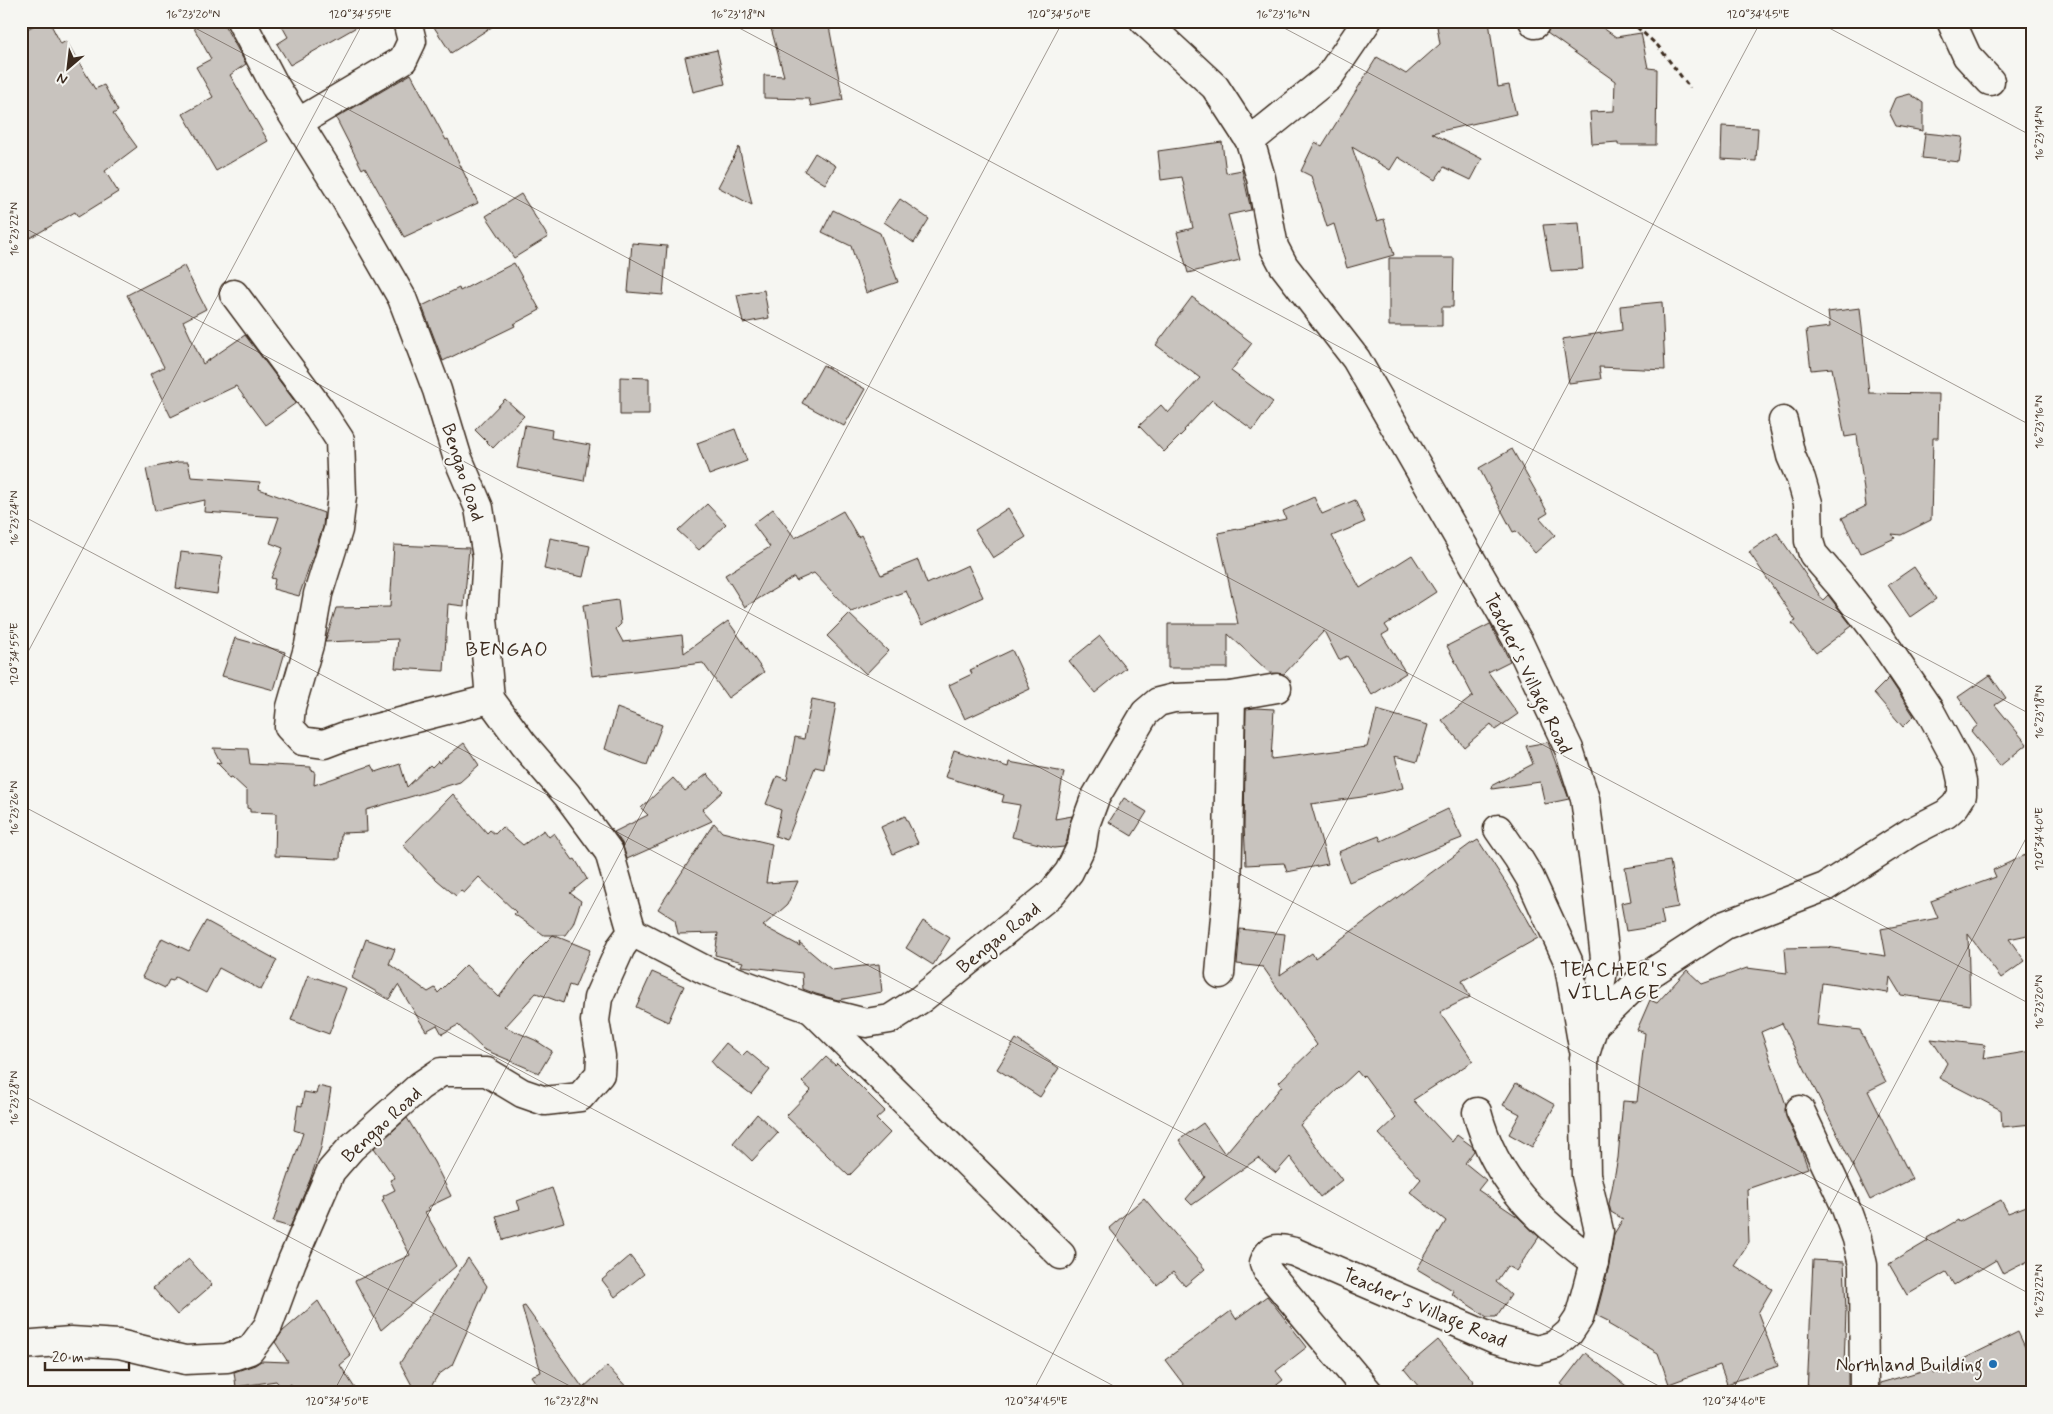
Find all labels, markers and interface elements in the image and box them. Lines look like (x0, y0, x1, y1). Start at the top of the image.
text: 16°23'20"N (166, 7, 220, 23)
text: 120°34'55"E (328, 7, 392, 23)
text: 16°23'18"N (711, 7, 765, 23)
text: 120°34'50"E (1027, 7, 1091, 23)
text: 16°23'16"N (1256, 7, 1310, 23)
text: 120°34'45"E (1727, 7, 1789, 23)
north arrow (42, 42, 92, 92)
text: N (54, 68, 71, 89)
text: 16°23'14"N (2032, 106, 2048, 160)
text: 16°23'22"N (7, 202, 23, 256)
text: 16°23'16"N (2032, 395, 2048, 449)
street label: Bengao Road (433, 421, 490, 525)
text: 16°23'24"N (7, 490, 23, 546)
street label: Teacher's Village Road (1475, 589, 1577, 760)
text: 120°34'55"E (7, 622, 23, 686)
district label: BENGAO (465, 637, 549, 664)
text: 16°23'18"N (2032, 685, 2048, 739)
text: 16°23'26"N (7, 781, 23, 835)
text: 120°34'40"E (2032, 807, 2048, 871)
street label: Bengao Road (952, 897, 1047, 981)
district label: TEACHER'S VILLAGE (1560, 957, 1668, 1007)
text: 16°23'20"N (2032, 975, 2048, 1029)
text: 16°23'28"N (7, 1071, 23, 1125)
street label: Bengao Road (337, 1081, 429, 1170)
street label: Teacher's Village Road (1337, 1262, 1510, 1357)
text: 16°23'22"N (2032, 1264, 2048, 1318)
scale bar (45, 1339, 129, 1371)
text: 20 m (52, 1348, 84, 1368)
place label: Northland Building (1836, 1353, 1983, 1381)
marker: Northland Building (1987, 1358, 1999, 1370)
text: 120°34'50"E (305, 1394, 369, 1410)
text: 16°23'28"N (544, 1394, 598, 1410)
text: 120°34'45"E (1005, 1394, 1067, 1410)
text: 120°34'40"E (1702, 1394, 1766, 1410)

